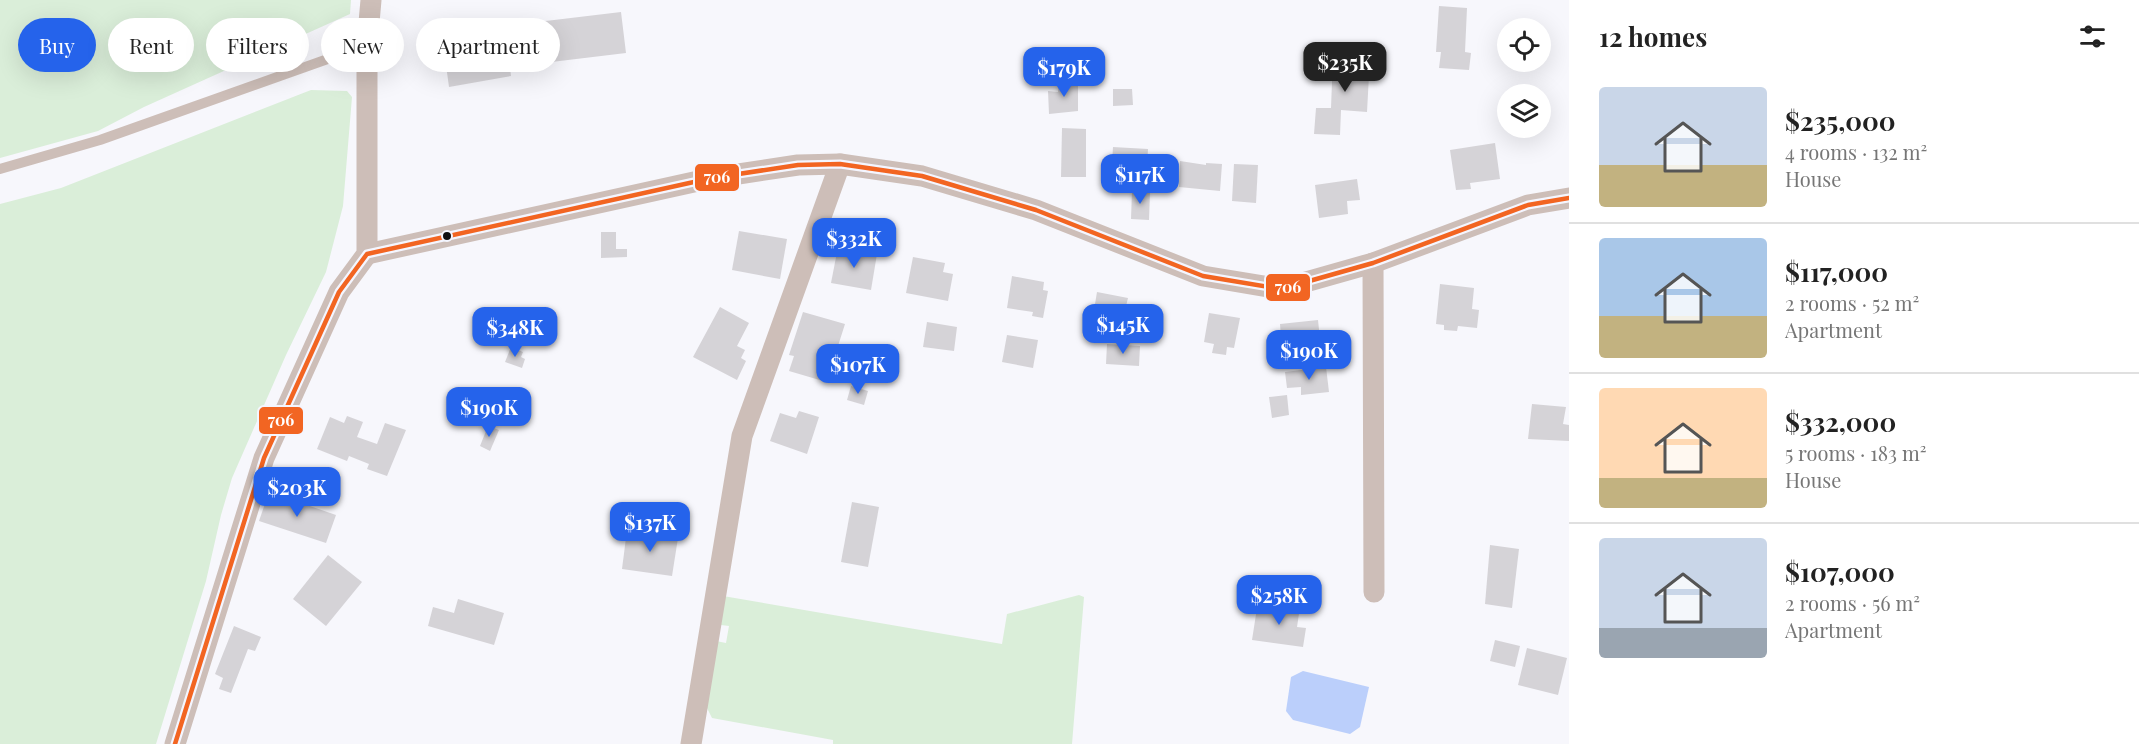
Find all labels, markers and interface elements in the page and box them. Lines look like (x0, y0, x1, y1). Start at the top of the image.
chip: Buy (18, 18, 96, 72)
chip: Rent (108, 18, 194, 72)
chip: Filters (206, 18, 309, 72)
chip: New (321, 18, 404, 72)
chip: Apartment (416, 18, 560, 72)
map controls (1497, 18, 1551, 138)
button: locate (1497, 18, 1551, 72)
text: 12 homes (1599, 19, 1707, 54)
icon: filters (2076, 20, 2109, 53)
pin: $235K (1303, 42, 1387, 93)
pin: $179K (1022, 47, 1106, 98)
text: $235K (1317, 48, 1373, 75)
text: $179K (1037, 53, 1091, 80)
button: layers (1497, 84, 1551, 138)
text: $235,000 (1785, 103, 1896, 138)
icon: home (1647, 111, 1719, 183)
text: 4 rooms · 132 m² (1785, 138, 1927, 165)
pin: $117K (1098, 154, 1182, 205)
text: $117K (1115, 160, 1165, 187)
line badge: 706 (694, 163, 740, 192)
text: House (1785, 165, 1841, 192)
text: 706 (704, 166, 730, 187)
pin: $332K (812, 218, 896, 269)
text: $332K (826, 224, 882, 251)
unlabelled marker (441, 230, 453, 242)
text: $117,000 (1785, 254, 1888, 289)
icon: home (1647, 262, 1719, 334)
line badge: 706 (1265, 273, 1311, 302)
text: 706 (1275, 276, 1301, 297)
text: 2 rooms · 52 m² (1785, 289, 1919, 316)
pin: $145K (1081, 304, 1165, 355)
pin: $348K (473, 307, 557, 358)
text: $145K (1096, 310, 1150, 337)
text: $348K (486, 313, 544, 340)
text: Apartment (1785, 316, 1882, 343)
pin: $190K (1267, 330, 1351, 381)
text: $190K (1280, 336, 1338, 363)
pin: $107K (816, 344, 900, 395)
text: $107K (830, 350, 886, 377)
pin: $190K (447, 387, 531, 438)
text: $190K (460, 393, 518, 420)
text: $332,000 (1785, 404, 1896, 439)
line badge: 706 (258, 406, 304, 435)
text: 706 (268, 409, 294, 430)
icon: home (1647, 412, 1719, 484)
text: 5 rooms · 183 m² (1785, 439, 1926, 466)
text: House (1785, 466, 1841, 493)
pin: $203K (255, 467, 339, 518)
text: $203K (268, 473, 326, 500)
pin: $137K (608, 502, 692, 553)
text: $137K (624, 508, 676, 535)
text: $107,000 (1785, 554, 1895, 589)
icon: home (1647, 562, 1719, 634)
pin: $258K (1237, 575, 1321, 626)
text: $258K (1251, 581, 1307, 608)
text: 2 rooms · 56 m² (1785, 589, 1920, 616)
text: Apartment (1785, 616, 1882, 643)

